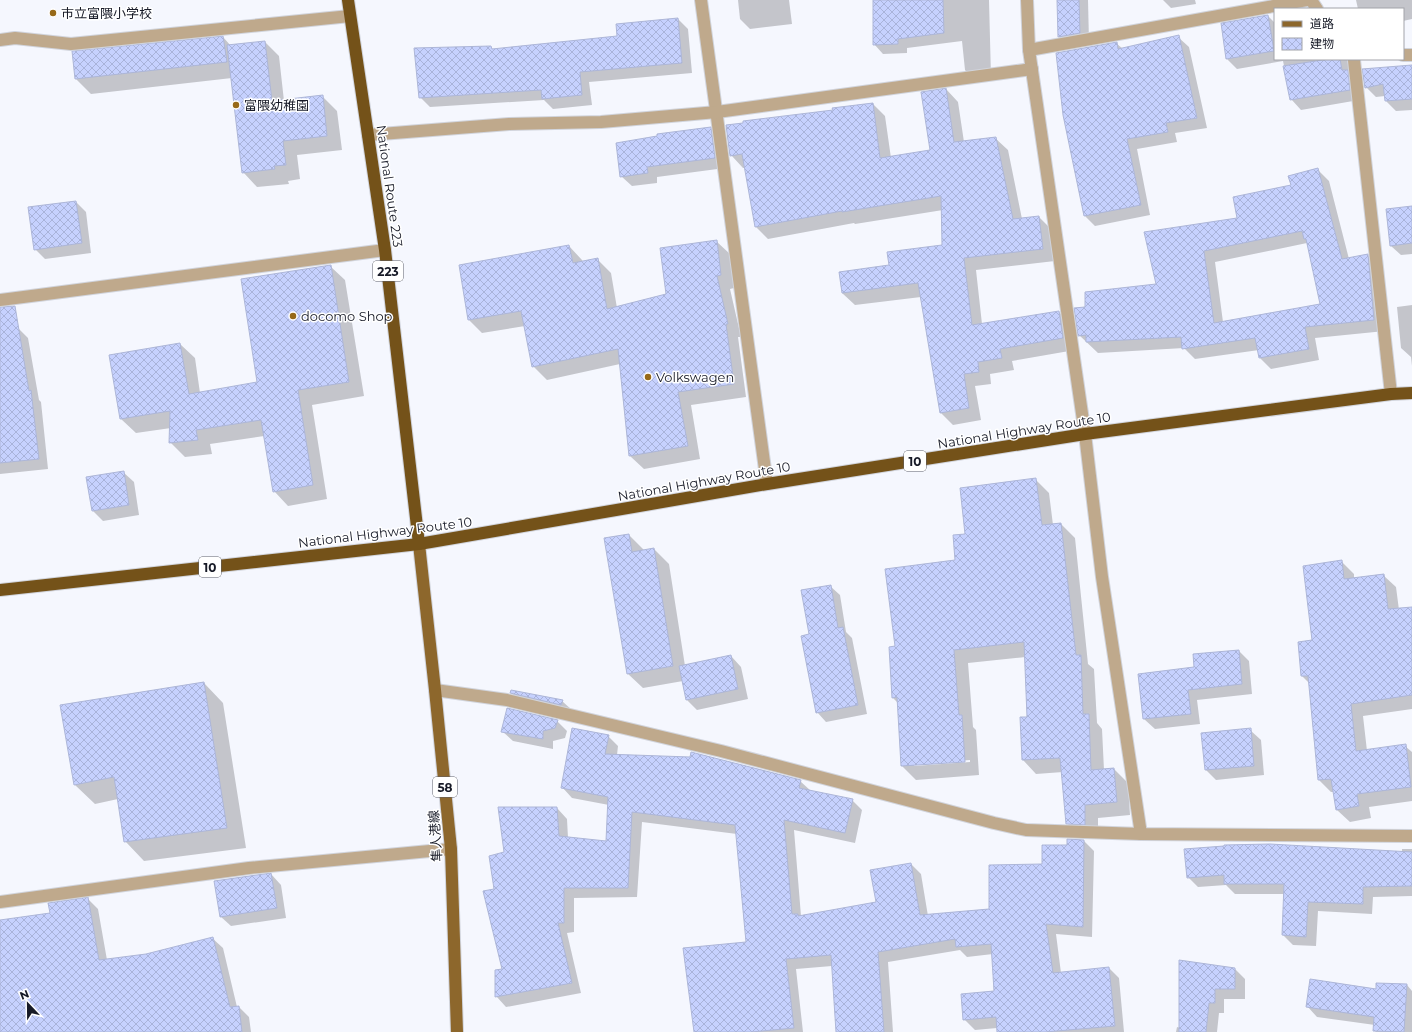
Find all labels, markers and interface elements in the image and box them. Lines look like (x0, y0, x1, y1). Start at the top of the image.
place label: 市立富隈小学校 (61, 5, 152, 21)
marker: 市立富隈小学校 (48, 8, 58, 18)
legend (1274, 8, 1404, 60)
text: 道路 (1310, 16, 1334, 31)
text: 建物 (1310, 36, 1334, 51)
place label: 富隈幼稚園 (244, 97, 309, 113)
marker: 富隈幼稚園 (231, 100, 241, 110)
street label: National Route 223 (374, 124, 406, 248)
road number: 223 (373, 261, 403, 281)
place label: docomo Shop (301, 308, 393, 324)
marker: docomo Shop (288, 311, 298, 321)
place label: Volkswagen (656, 369, 734, 385)
marker: Volkswagen (643, 372, 653, 382)
street label: National Highway Route 10 (936, 408, 1112, 452)
road number: 10 (904, 451, 926, 471)
street label: National Highway Route 10 (616, 458, 792, 504)
street label: National Highway Route 10 (297, 513, 473, 551)
road number: 10 (199, 557, 221, 577)
road number: 58 (433, 777, 457, 797)
street label: 隼人港線 (425, 809, 445, 863)
north arrow (8, 984, 48, 1024)
text: N (18, 987, 31, 1003)

